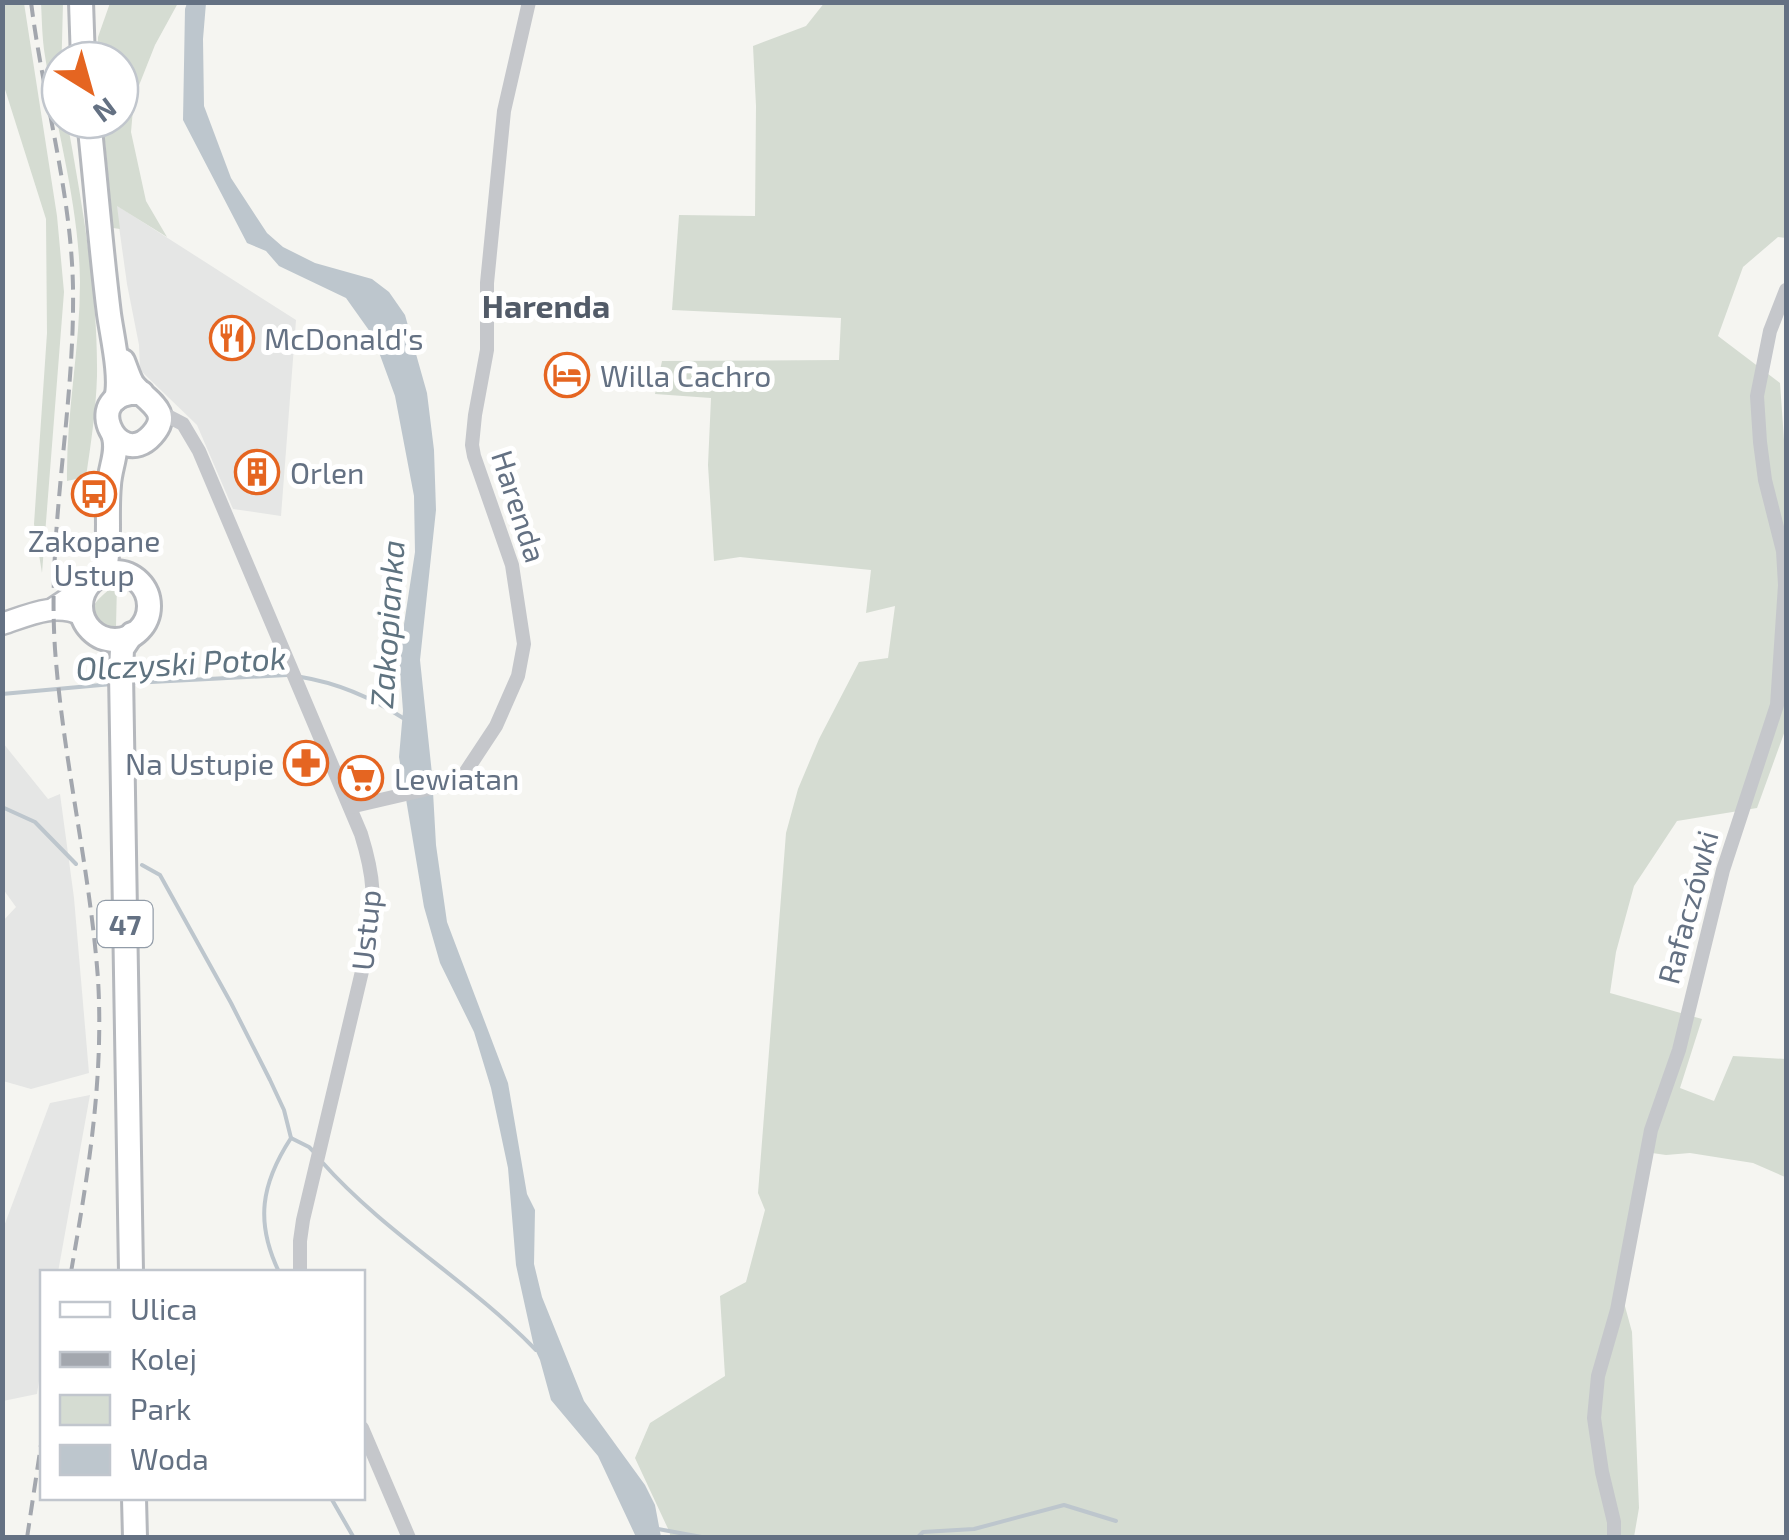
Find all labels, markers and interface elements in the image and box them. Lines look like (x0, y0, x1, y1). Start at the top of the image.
north arrow (40, 40, 140, 140)
text: N (87, 91, 124, 130)
district label: Harenda (482, 286, 610, 324)
restaurant icon: McDonald's (209, 315, 255, 361)
place label: McDonald's (264, 320, 423, 356)
hotel icon: Willa Cachro (544, 352, 590, 398)
place label: Willa Cachro (600, 357, 771, 393)
street label: Harenda (485, 446, 555, 566)
building icon: Orlen (234, 449, 280, 495)
place label: Orlen (290, 454, 365, 490)
bus stop icon: Zakopane Ustup (71, 471, 117, 517)
place label: Zakopane Ustup (28, 522, 160, 592)
water label: Zakopianka (361, 539, 412, 709)
water label: Olczyski Potok (75, 638, 287, 687)
pharmacy icon: Na Ustupie (283, 740, 329, 786)
place label: Na Ustupie (125, 745, 274, 781)
supermarket icon: Lewiatan (338, 755, 384, 801)
place label: Lewiatan (394, 760, 519, 796)
street label: Rafaczówki (1649, 826, 1725, 988)
street label: Ustup (343, 888, 387, 972)
road number: 47 (98, 901, 152, 947)
legend (40, 1270, 365, 1500)
text: Ulica (130, 1290, 197, 1326)
text: Kolej (130, 1340, 197, 1376)
text: Park (130, 1390, 191, 1426)
text: Woda (130, 1440, 209, 1476)

